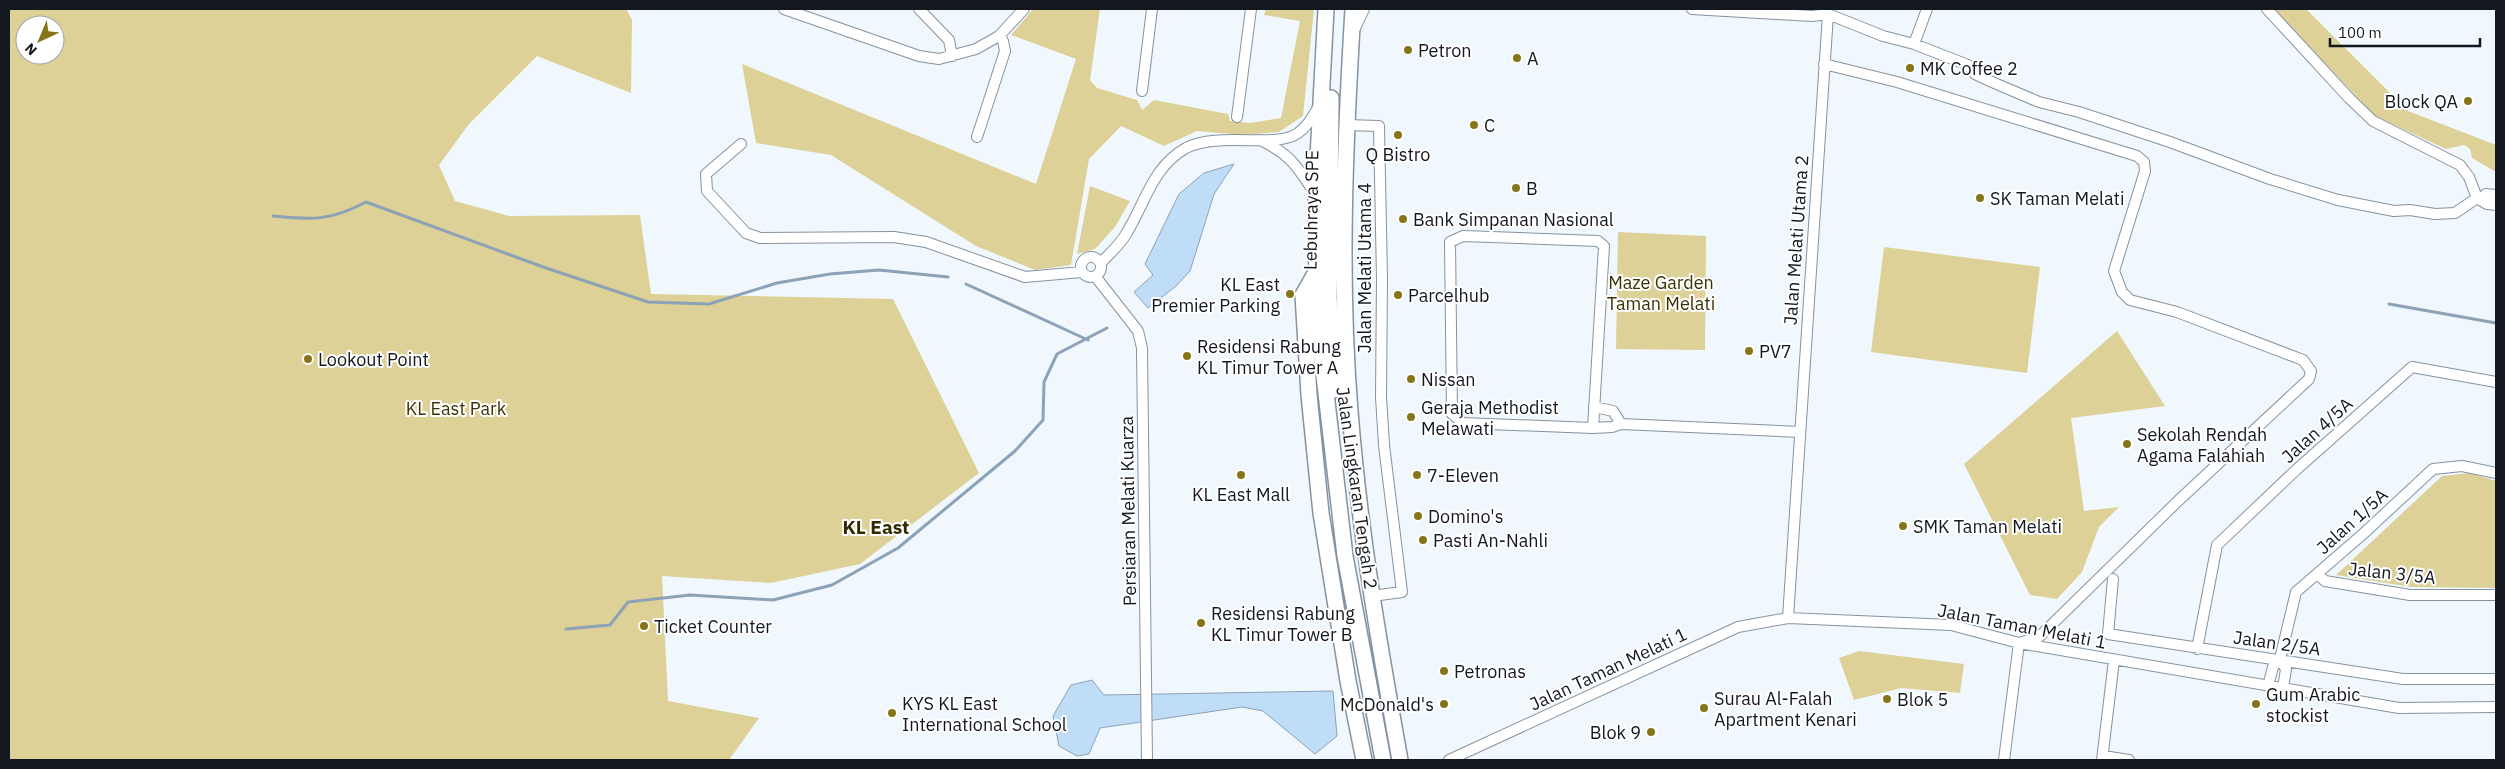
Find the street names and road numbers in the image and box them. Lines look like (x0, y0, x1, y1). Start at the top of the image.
street label: Lebuhraya SPE (1298, 150, 1324, 270)
street label: Jalan Melati Utama 2 (1779, 154, 1813, 326)
street label: Jalan Melati Utama 4 (1353, 183, 1376, 353)
street label: Jalan Lingkaran Tengah 2 (1331, 385, 1383, 591)
street label: Jalan 4/5A (2277, 392, 2358, 468)
street label: Persiaran Melati Kuarza (1115, 415, 1141, 606)
street label: Jalan 1/5A (2312, 483, 2393, 559)
street label: Jalan 3/5A (2347, 557, 2437, 589)
street label: Jalan Taman Melati 1 (1936, 598, 2108, 654)
street label: Jalan Taman Melati 1 (1526, 622, 1690, 716)
street label: Jalan 2/5A (2232, 626, 2323, 661)

